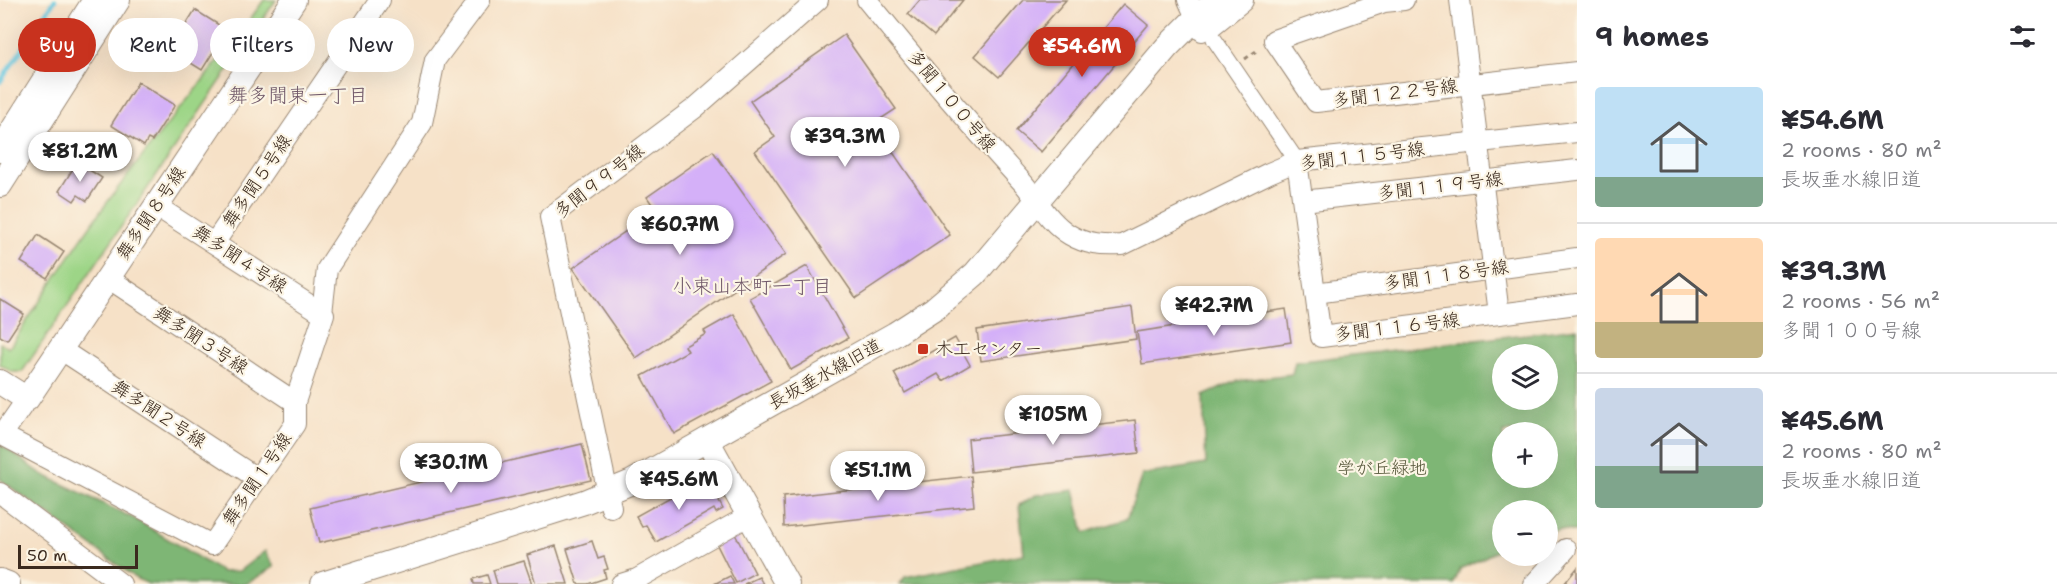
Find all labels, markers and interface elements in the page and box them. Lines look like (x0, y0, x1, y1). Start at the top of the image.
chip: Buy (18, 18, 96, 72)
chip: Rent (108, 18, 198, 72)
chip: Filters (210, 18, 315, 72)
chip: New (327, 18, 414, 72)
text: 9 homes (1595, 19, 1709, 54)
icon: filters (2006, 20, 2039, 53)
pin: ¥54.6M (1033, 27, 1131, 78)
text: ¥54.6M (1042, 33, 1122, 59)
street label: 多聞１００号線 (902, 45, 1002, 157)
street label: 多聞１２２号線 (1331, 73, 1459, 113)
district label: 舞多聞東一丁目 (228, 82, 368, 108)
text: ¥54.6M (1781, 102, 1884, 137)
icon: home (1643, 111, 1715, 183)
pin: ¥39.3M (796, 117, 894, 168)
text: ¥39.3M (804, 123, 886, 149)
street label: 舞多聞５号線 (217, 130, 297, 232)
pin: ¥81.2M (31, 132, 129, 183)
street label: 多聞１１５号線 (1298, 136, 1426, 176)
text: 2 rooms · 80 m² (1781, 137, 1942, 163)
text: ¥81.2M (42, 138, 118, 164)
street label: 多聞９９号線 (549, 138, 649, 224)
street label: 舞多聞８号線 (111, 162, 191, 264)
street label: 多聞１１９号線 (1376, 166, 1504, 206)
text: 長坂垂水線旧道 (1781, 166, 1921, 192)
pin: ¥60.7M (631, 205, 729, 256)
text: ¥60.7M (641, 211, 719, 237)
street label: 舞多聞４号線 (188, 220, 292, 298)
text: ¥39.3M (1781, 253, 1886, 288)
street label: 多聞１１８号線 (1382, 254, 1510, 296)
icon: home (1643, 262, 1715, 334)
district label: 小束山本町一丁目 (672, 273, 832, 299)
pin: ¥42.7M (1165, 286, 1263, 337)
text: 2 rooms · 56 m² (1781, 288, 1940, 314)
text: ¥42.7M (1175, 292, 1253, 318)
street label: 舞多聞３号線 (149, 301, 253, 379)
street label: 多聞１１６号線 (1333, 307, 1461, 347)
text: 多聞１００号線 (1781, 317, 1921, 343)
street label: 長坂垂水線旧道 (764, 333, 886, 415)
place label: 木工センター (935, 337, 1042, 361)
marker: 木工センター (916, 342, 930, 356)
map controls (1492, 344, 1558, 566)
button: layers (1492, 344, 1558, 410)
street label: 舞多聞２号線 (107, 375, 211, 453)
pin: ¥105M (1011, 395, 1095, 446)
text: ¥105M (1018, 401, 1088, 427)
text: ¥45.6M (1781, 403, 1884, 438)
icon: home (1643, 412, 1715, 484)
button: + (1492, 422, 1558, 488)
street label: 舞多聞１号線 (217, 428, 297, 530)
text: 2 rooms · 80 m² (1781, 438, 1942, 464)
pin: ¥30.1M (402, 443, 500, 494)
text: ¥30.1M (414, 449, 488, 475)
pin: ¥51.1M (829, 451, 927, 502)
park label: 学が丘緑地 (1337, 456, 1427, 480)
text: ¥51.1M (844, 457, 912, 483)
pin: ¥45.6M (630, 460, 728, 511)
text: ¥45.6M (640, 466, 718, 492)
text: 長坂垂水線旧道 (1781, 467, 1921, 493)
button: − (1492, 500, 1558, 566)
scale bar (18, 542, 138, 570)
text: 50 m (27, 545, 67, 566)

